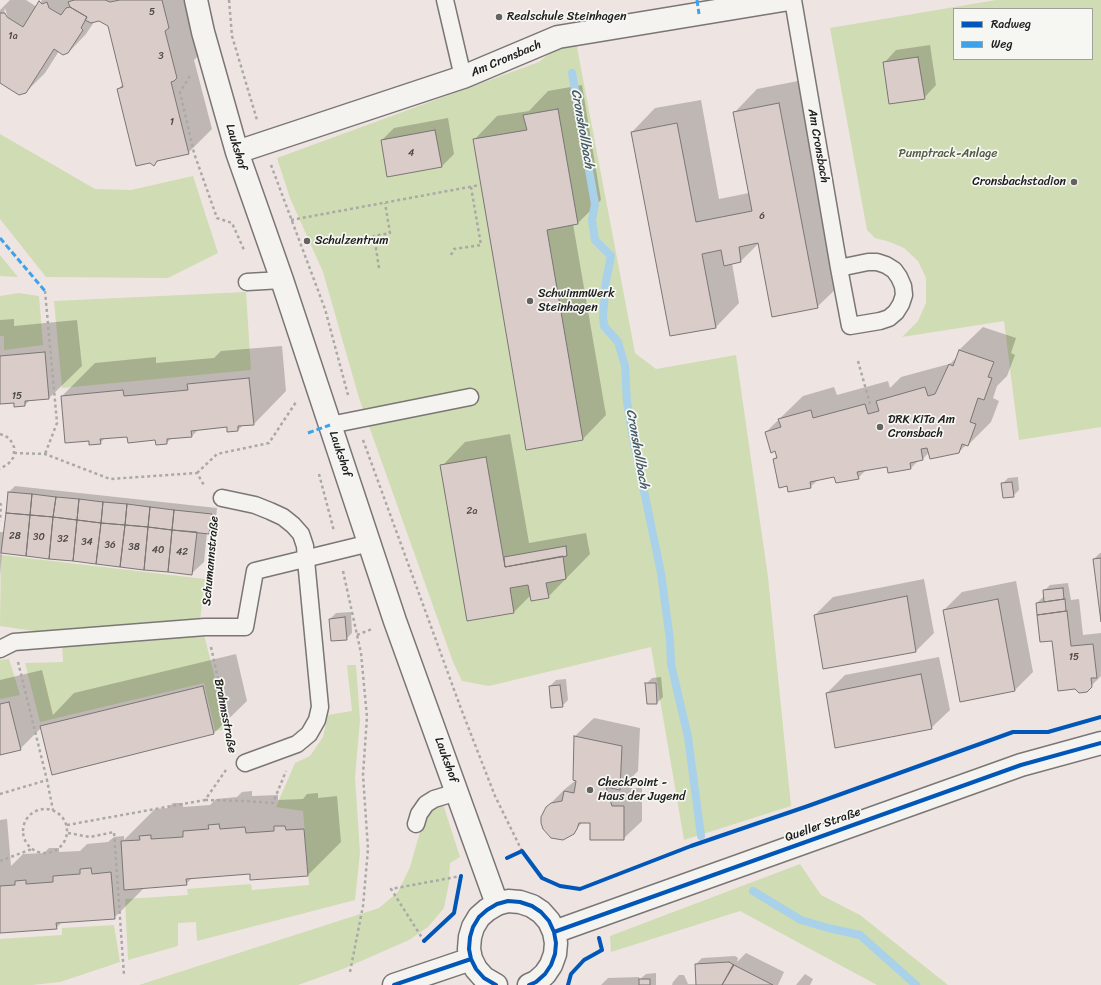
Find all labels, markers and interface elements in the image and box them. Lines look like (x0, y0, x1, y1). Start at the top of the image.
house number: 5 (149, 6, 155, 18)
legend (953, 8, 1093, 60)
place label: Realschule Steinhagen (507, 10, 627, 24)
marker: Realschule Steinhagen (494, 12, 504, 22)
text: Radweg (991, 13, 1031, 35)
house number: 1a (8, 30, 18, 42)
text: Weg (991, 33, 1012, 55)
street label: Am Cronsbach (469, 38, 543, 80)
house number: 3 (158, 50, 164, 62)
water label: Cronshollbach (567, 88, 597, 170)
street label: Am Cronsbach (804, 108, 832, 184)
house number: 1 (170, 116, 174, 128)
street label: Laukshof (222, 122, 250, 172)
house number: 4 (408, 147, 414, 159)
park label: Pumptrack-Anlage (899, 147, 997, 161)
place label: Cronsbachstadion (972, 175, 1066, 189)
marker: Cronsbachstadion (1069, 177, 1079, 187)
house number: 6 (759, 210, 765, 222)
place label: Schulzentrum (315, 234, 388, 248)
marker: Schulzentrum (302, 236, 312, 246)
place label: SchwimmWerk Steinhagen (538, 287, 615, 315)
marker: SchwimmWerk Steinhagen (525, 296, 535, 306)
house number: 15 (12, 390, 22, 402)
water label: Cronshollbach (622, 408, 652, 490)
place label: DRK KiTa Am Cronsbach (888, 413, 955, 441)
marker: DRK KiTa Am Cronsbach (875, 422, 885, 432)
street label: Laukshof (325, 429, 355, 479)
house number: 2a (467, 505, 477, 517)
street label: Schumannstraße (200, 516, 222, 606)
house number: 28 (9, 530, 21, 542)
house number: 30 (33, 531, 45, 543)
house number: 32 (57, 533, 69, 545)
house number: 34 (81, 536, 93, 548)
house number: 36 (104, 539, 116, 551)
house number: 38 (128, 541, 140, 553)
house number: 40 (152, 544, 164, 556)
house number: 42 (176, 546, 188, 558)
house number: 15 (1069, 651, 1079, 663)
street label: Brahmsstraße (211, 678, 239, 754)
street label: Laukshof (431, 735, 461, 785)
place label: CheckPoint - Haus der Jugend (598, 776, 685, 804)
marker: CheckPoint - Haus der Jugend (585, 785, 595, 795)
street label: Queller Straße (783, 805, 863, 845)

